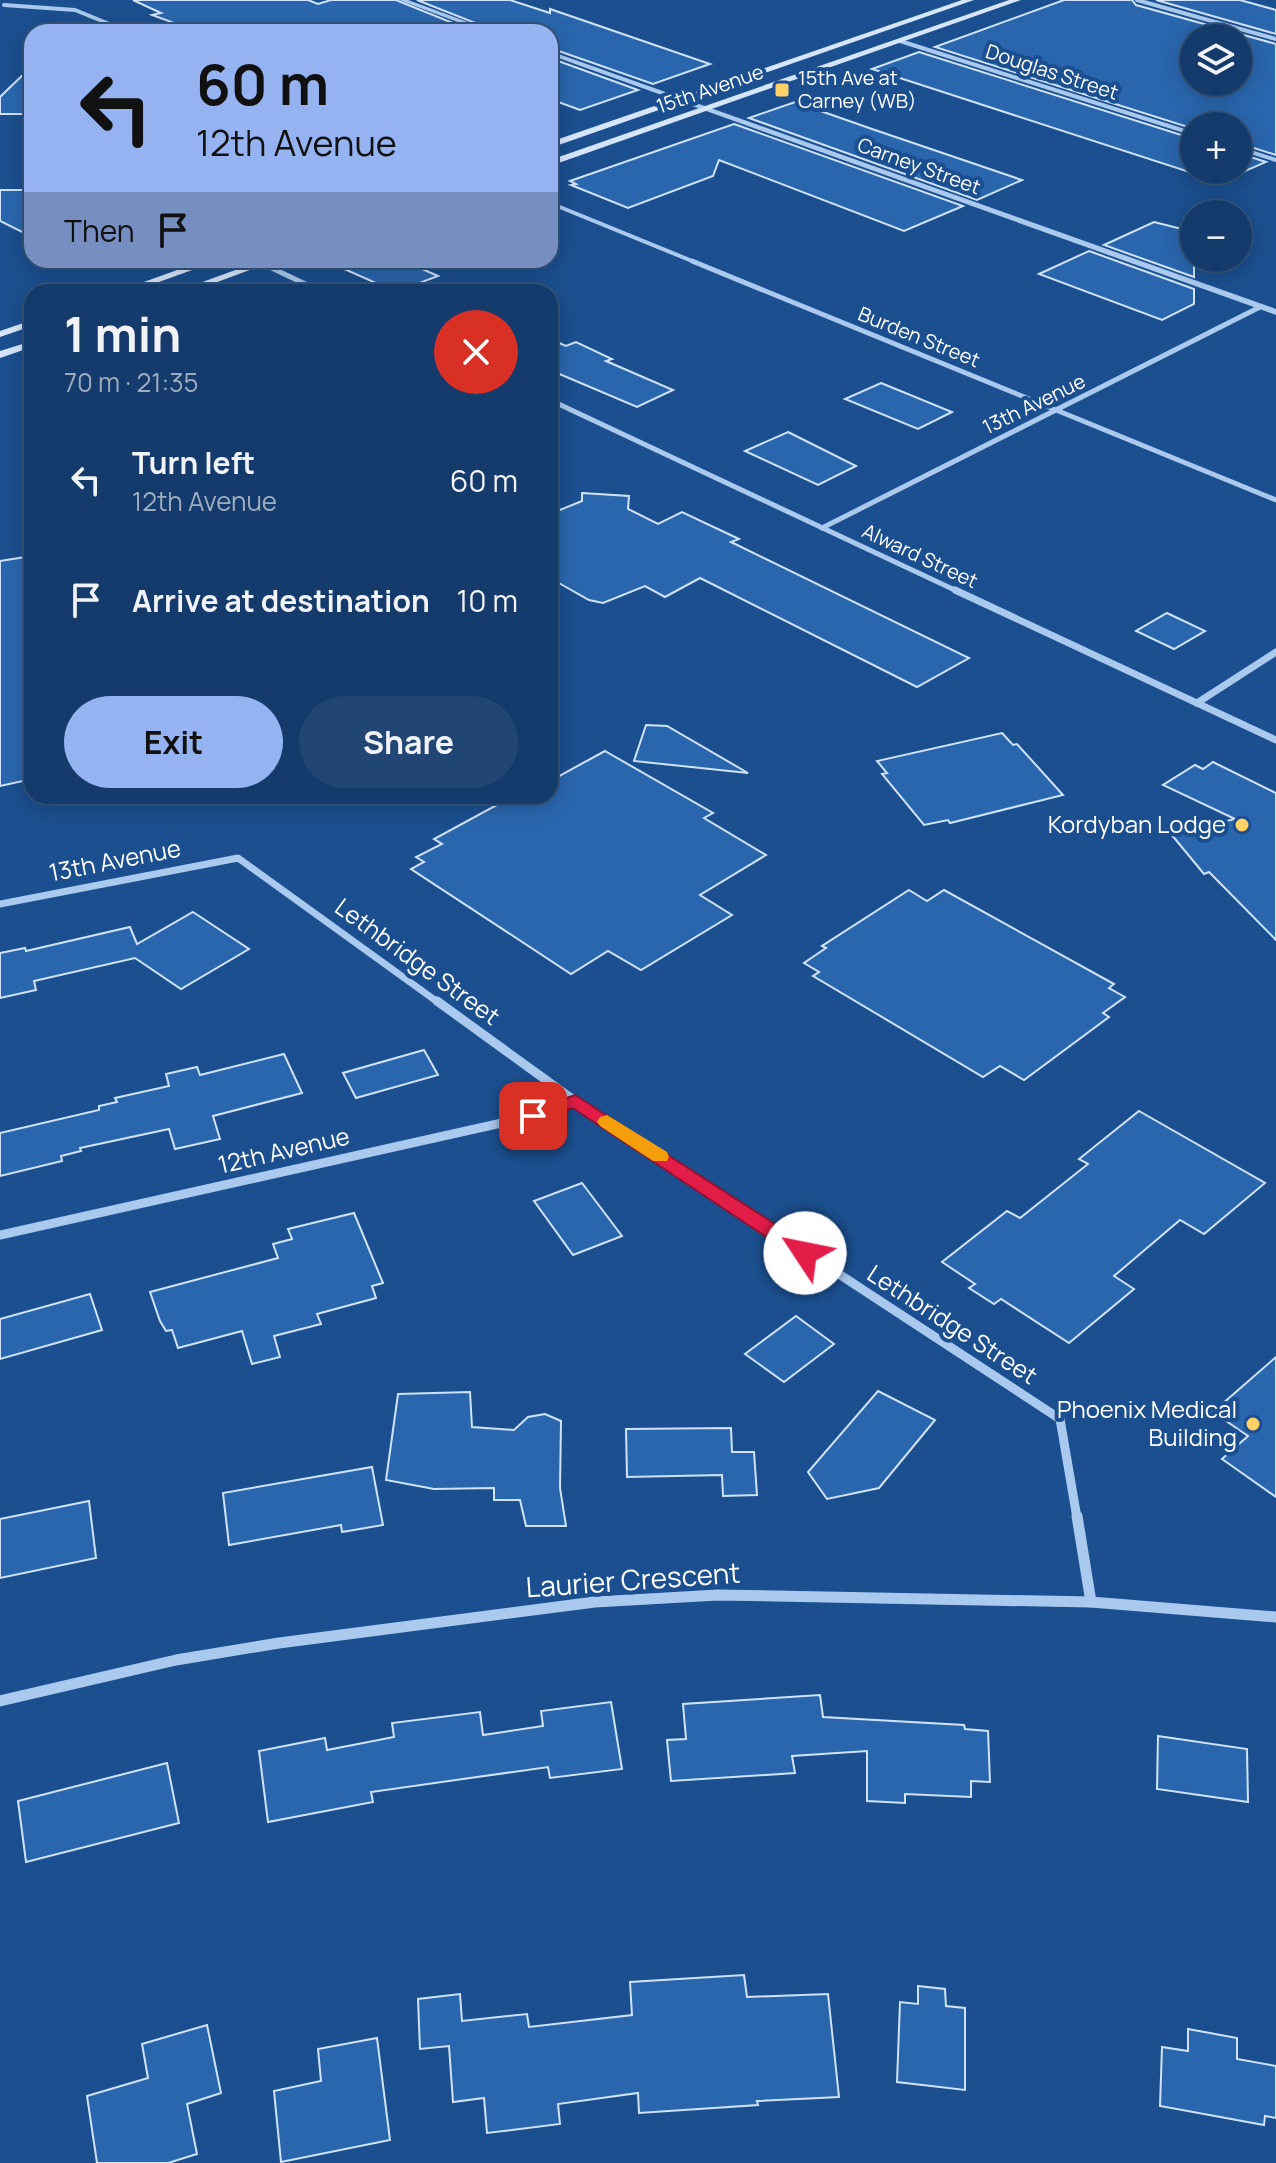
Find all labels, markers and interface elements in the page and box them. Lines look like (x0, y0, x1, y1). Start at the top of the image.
map controls (1180, 24, 1252, 272)
button: layers (1180, 24, 1252, 96)
street label: Douglas Street (982, 37, 1122, 106)
text: 60 m (196, 45, 329, 122)
icon: left (64, 56, 168, 160)
street label: 15th Avenue (653, 58, 767, 119)
place label: 15th Ave at Carney (WB) (798, 64, 917, 114)
marker: 15th Ave at Carney (WB) (773, 81, 791, 99)
button: + (1180, 112, 1252, 184)
text: 12th Avenue (196, 118, 397, 167)
street label: Carney Street (854, 131, 985, 200)
button: − (1180, 200, 1252, 272)
icon: arrive (151, 208, 195, 252)
text: Then (64, 210, 135, 251)
street label: Burden Street (854, 300, 984, 373)
text: 1 min (64, 301, 181, 366)
button: close (434, 310, 518, 394)
text: 70 m · 21:35 (64, 364, 199, 400)
street label: 13th Avenue (978, 367, 1090, 440)
text: Turn left (132, 442, 255, 483)
icon: left (64, 458, 108, 502)
text: 60 m (450, 460, 518, 501)
text: 12th Avenue (132, 483, 277, 519)
street label: Alward Street (858, 517, 982, 594)
icon: arrive (64, 578, 108, 622)
text: Arrive at destination (132, 580, 430, 621)
text: 10 m (457, 580, 518, 621)
button: Exit (64, 696, 283, 788)
button: Share (299, 696, 518, 788)
place label: Kordyban Lodge (1048, 807, 1226, 840)
marker: Kordyban Lodge (1233, 816, 1251, 834)
street label: 13th Avenue (46, 831, 183, 888)
street label: Lethbridge Street (329, 890, 507, 1032)
pin (499, 1082, 567, 1150)
icon: arrive (511, 1094, 555, 1138)
street label: 12th Avenue (215, 1118, 353, 1181)
position arrow (763, 1211, 847, 1295)
street label: Lethbridge Street (861, 1256, 1044, 1391)
place label: Phoenix Medical Building (1057, 1392, 1237, 1453)
marker: Phoenix Medical Building (1244, 1415, 1262, 1433)
street label: Laurier Crescent (524, 1553, 741, 1605)

